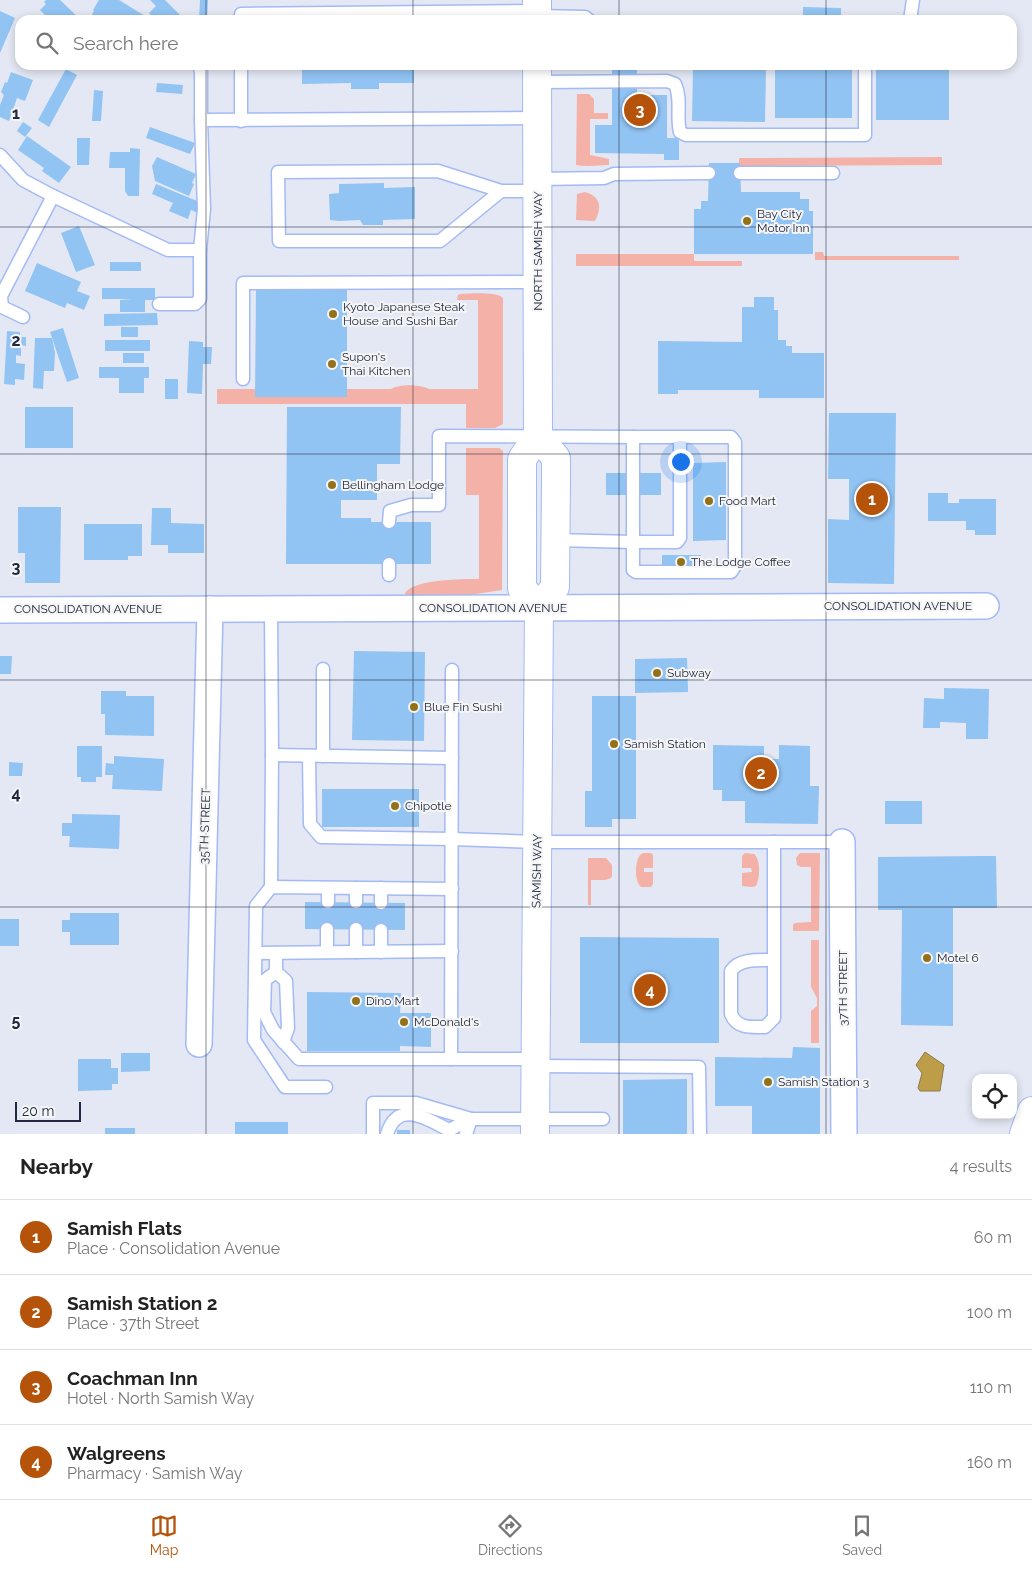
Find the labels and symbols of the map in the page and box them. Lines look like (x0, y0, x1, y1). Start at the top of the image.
pin: 3 (624, 91, 656, 129)
text: 1 (12, 104, 20, 123)
street label: NORTH SAMISH WAY (531, 191, 545, 311)
place label: Bay City Motor Inn (757, 207, 810, 235)
marker: Bay City Motor Inn (741, 215, 753, 227)
place label: Kyoto Japanese Steak House and Sushi Bar (343, 300, 465, 328)
marker: Kyoto Japanese Steak House and Sushi Bar (327, 308, 339, 320)
text: 2 (11, 331, 21, 350)
place label: Supon's Thai Kitchen (342, 350, 410, 378)
marker: Supon's Thai Kitchen (326, 358, 338, 370)
your location (668, 449, 694, 475)
place label: Bellingham Lodge (342, 478, 444, 492)
marker: Bellingham Lodge (326, 479, 338, 491)
pin: 1 (856, 480, 888, 518)
place label: Food Mart (719, 494, 776, 508)
marker: Food Mart (703, 495, 715, 507)
place label: The Lodge Coffee (691, 555, 791, 569)
marker: The Lodge Coffee (675, 556, 687, 568)
text: 3 (12, 558, 21, 577)
street label: CONSOLIDATION AVENUE (824, 599, 972, 613)
street label: CONSOLIDATION AVENUE (419, 601, 567, 615)
street label: CONSOLIDATION AVENUE (14, 602, 162, 616)
place label: Subway (667, 666, 712, 680)
marker: Subway (651, 667, 663, 679)
place label: Blue Fin Sushi (424, 700, 502, 714)
marker: Blue Fin Sushi (408, 701, 420, 713)
place label: Samish Station (624, 737, 706, 751)
marker: Samish Station (608, 738, 620, 750)
pin: 2 (745, 754, 777, 792)
text: 4 (11, 784, 21, 803)
street label: 35TH STREET (197, 787, 213, 864)
place label: Chipotle (405, 799, 452, 813)
marker: Chipotle (389, 800, 401, 812)
street label: SAMISH WAY (529, 834, 545, 908)
street label: 37TH STREET (836, 949, 850, 1026)
place label: Motel 6 (937, 951, 979, 965)
marker: Motel 6 (921, 952, 933, 964)
pin: 4 (634, 971, 666, 1009)
place label: Dino Mart (366, 994, 420, 1008)
marker: Dino Mart (350, 995, 362, 1007)
text: 5 (12, 1011, 21, 1030)
place label: McDonald's (414, 1015, 479, 1029)
marker: McDonald's (398, 1016, 410, 1028)
place label: Samish Station 3 (778, 1075, 869, 1089)
marker: Samish Station 3 (762, 1076, 774, 1088)
scale bar (15, 1099, 81, 1122)

